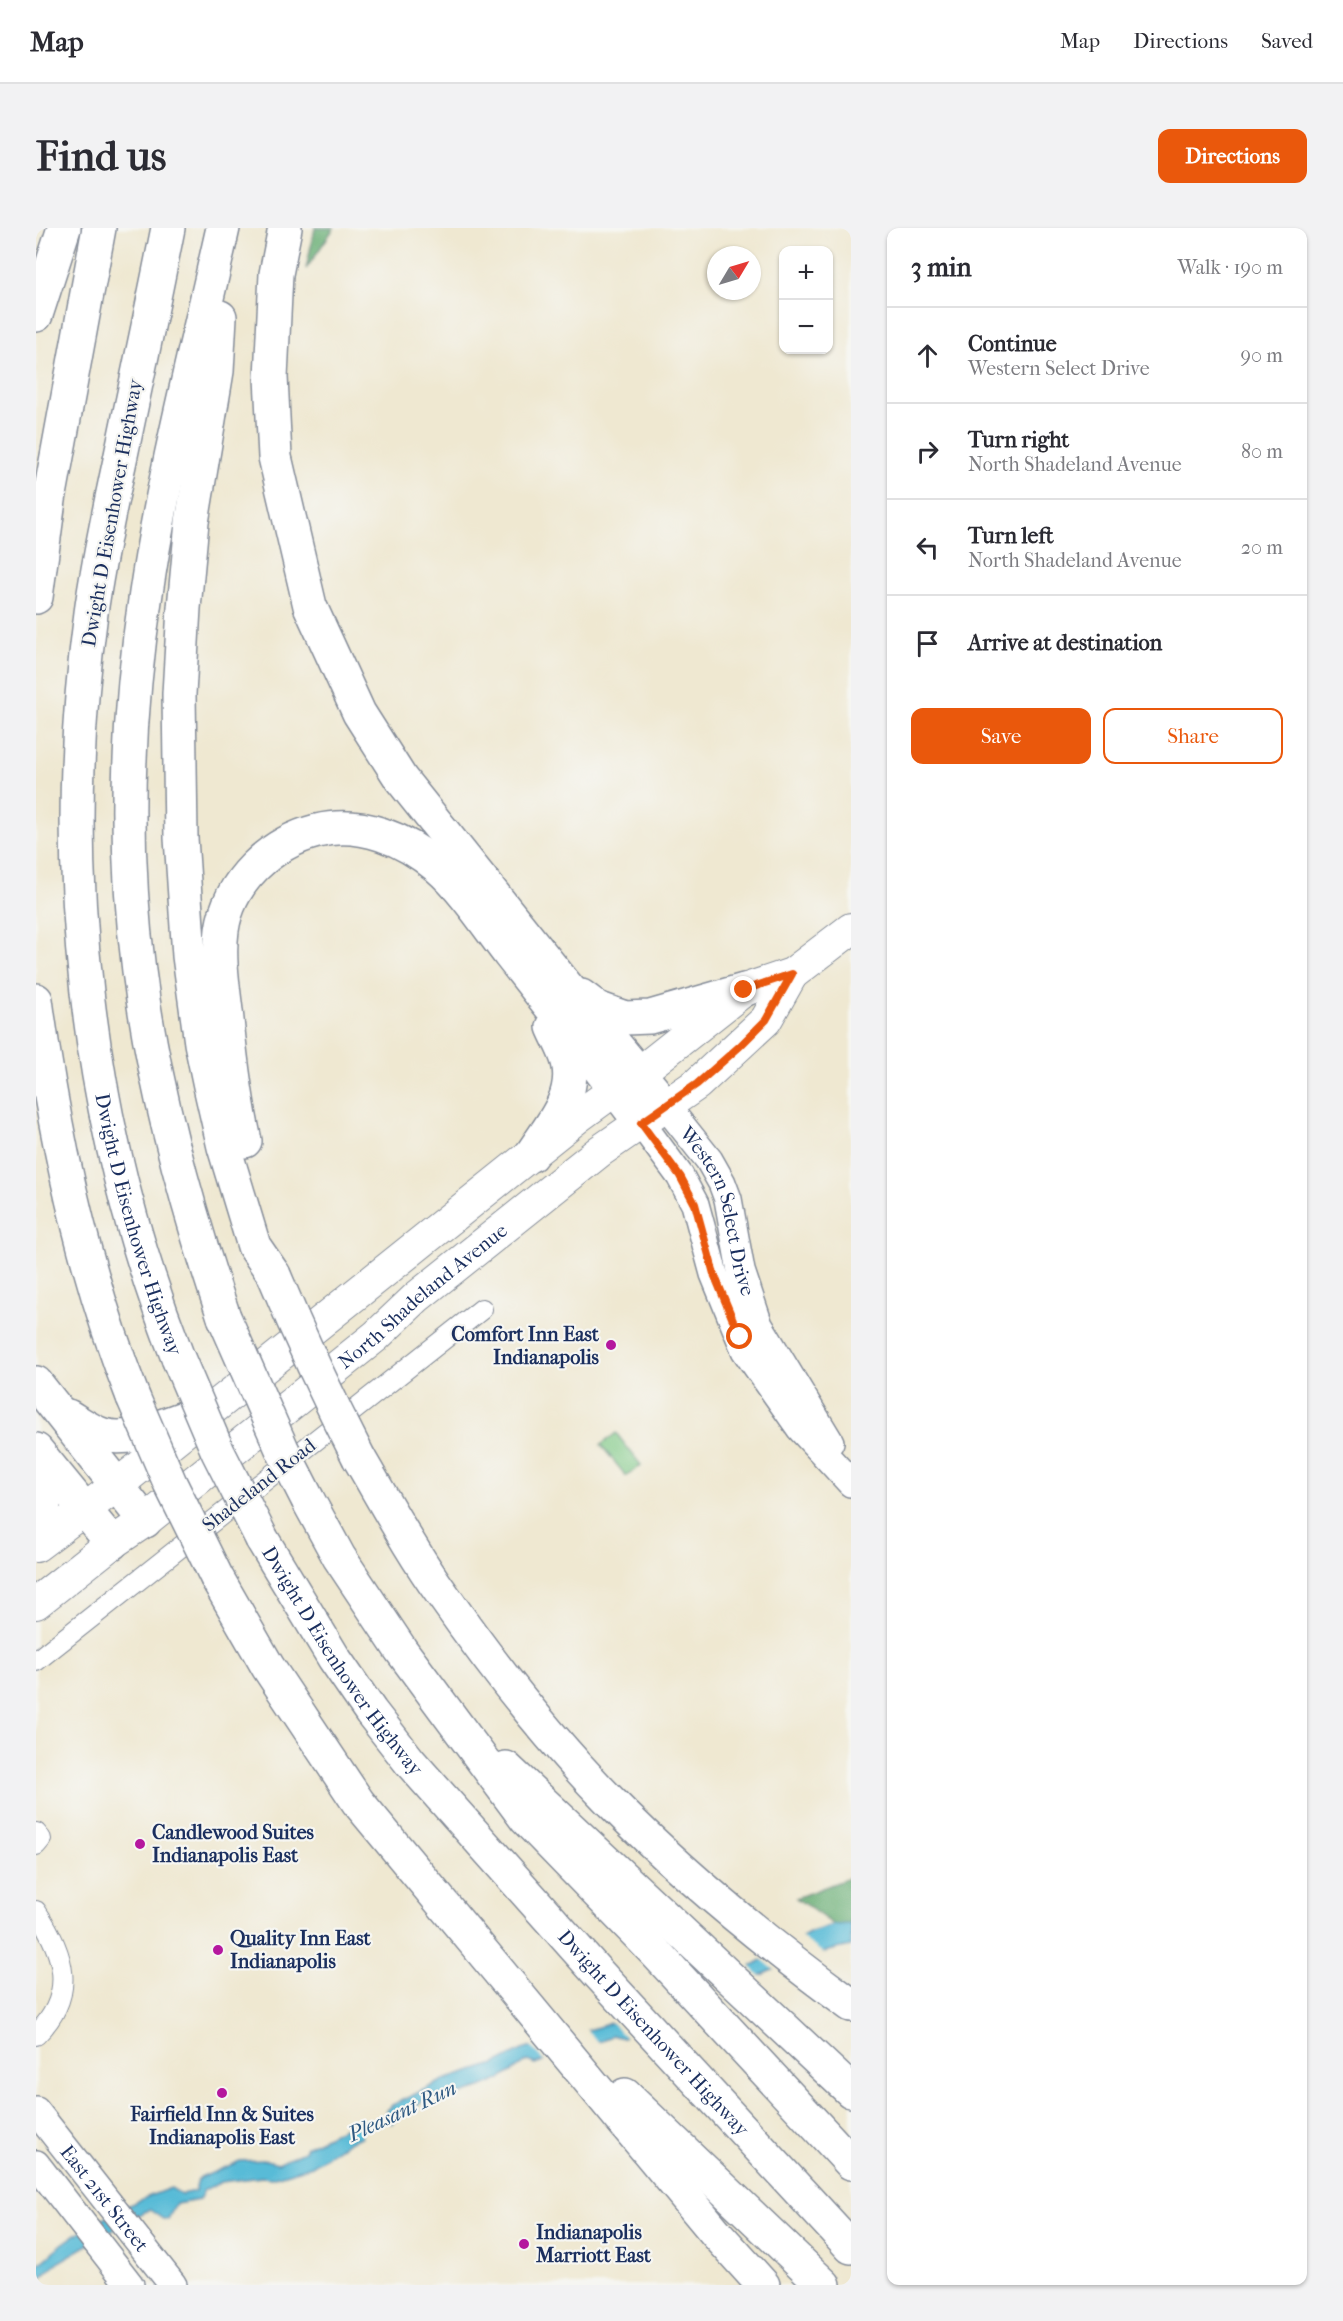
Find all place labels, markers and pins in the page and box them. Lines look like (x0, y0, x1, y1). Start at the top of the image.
place label: Comfort Inn East Indianapolis (451, 1323, 600, 1369)
marker: Comfort Inn East Indianapolis (604, 1338, 618, 1352)
place label: Candlewood Suites Indianapolis East (152, 1821, 315, 1867)
marker: Candlewood Suites Indianapolis East (133, 1837, 147, 1851)
place label: Quality Inn East Indianapolis (230, 1927, 372, 1973)
marker: Quality Inn East Indianapolis (211, 1943, 225, 1957)
marker: Fairfield Inn & Suites Indianapolis East (215, 2086, 229, 2100)
place label: Fairfield Inn & Suites Indianapolis East (129, 2103, 314, 2149)
place label: Indianapolis Marriott East (535, 2221, 652, 2267)
marker: Indianapolis Marriott East (517, 2237, 531, 2251)

